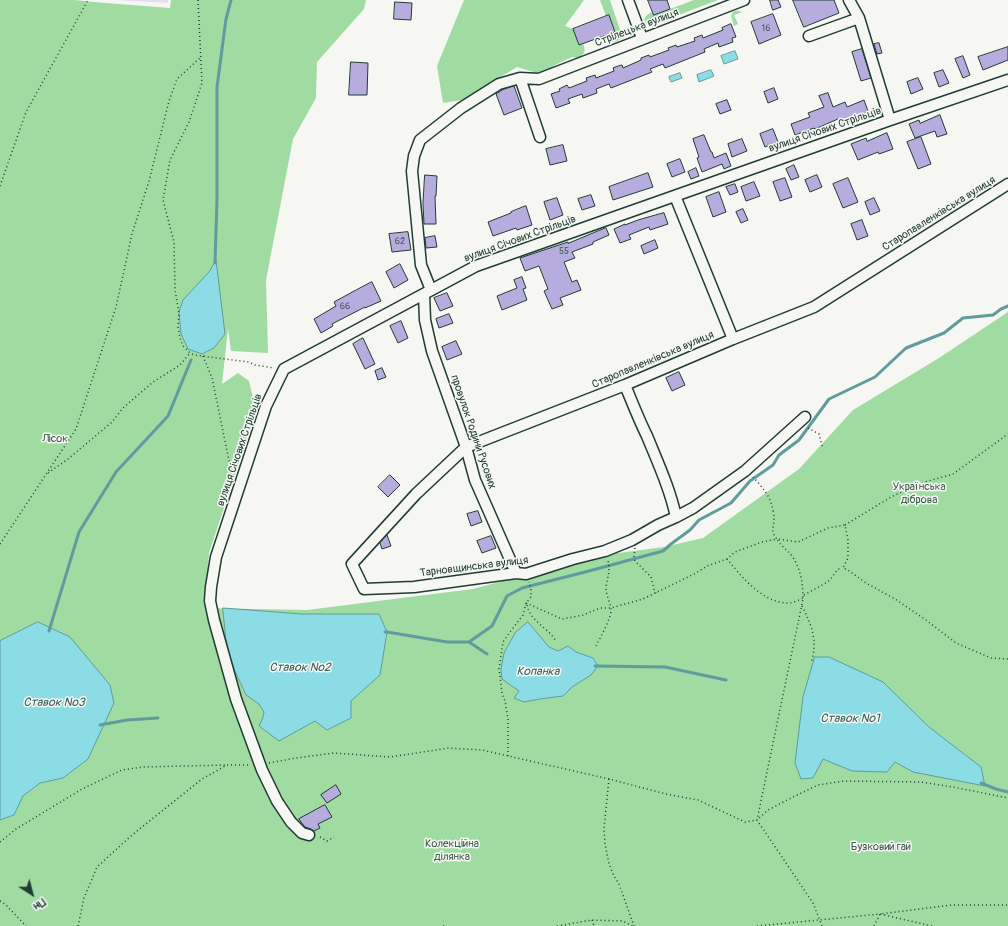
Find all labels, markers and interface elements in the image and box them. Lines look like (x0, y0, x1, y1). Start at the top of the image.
street label: Стрілецька вулиця (593, 6, 681, 50)
house number: 16 (762, 24, 770, 34)
street label: вулиця Січових Стрільців (767, 105, 883, 155)
street label: Старопавленківська вулиця (880, 174, 998, 254)
street label: вулиця Січових Стрільців (462, 213, 578, 265)
house number: 62 (395, 237, 405, 247)
house number: 55 (559, 247, 569, 257)
house number: 66 (340, 302, 350, 312)
street label: Старопавленківська вулиця (590, 328, 716, 392)
street label: провулок Родини Русових (447, 373, 499, 491)
street label: вулиця Січових Стрільців (215, 392, 265, 508)
park label: Лісок (42, 432, 68, 446)
park label: Українська діброва (892, 480, 946, 506)
street label: Тарновщинська вулиця (419, 554, 529, 580)
water label: Ставок №2 (269, 661, 331, 675)
water label: Копанка (517, 665, 559, 679)
water label: Ставок №3 (23, 696, 85, 710)
water label: Ставок №1 (820, 712, 880, 726)
park label: Колекційна ділянка (425, 837, 479, 863)
park label: Бузковий гай (851, 840, 911, 854)
north arrow (12, 874, 52, 914)
text: Пн (31, 895, 48, 913)

